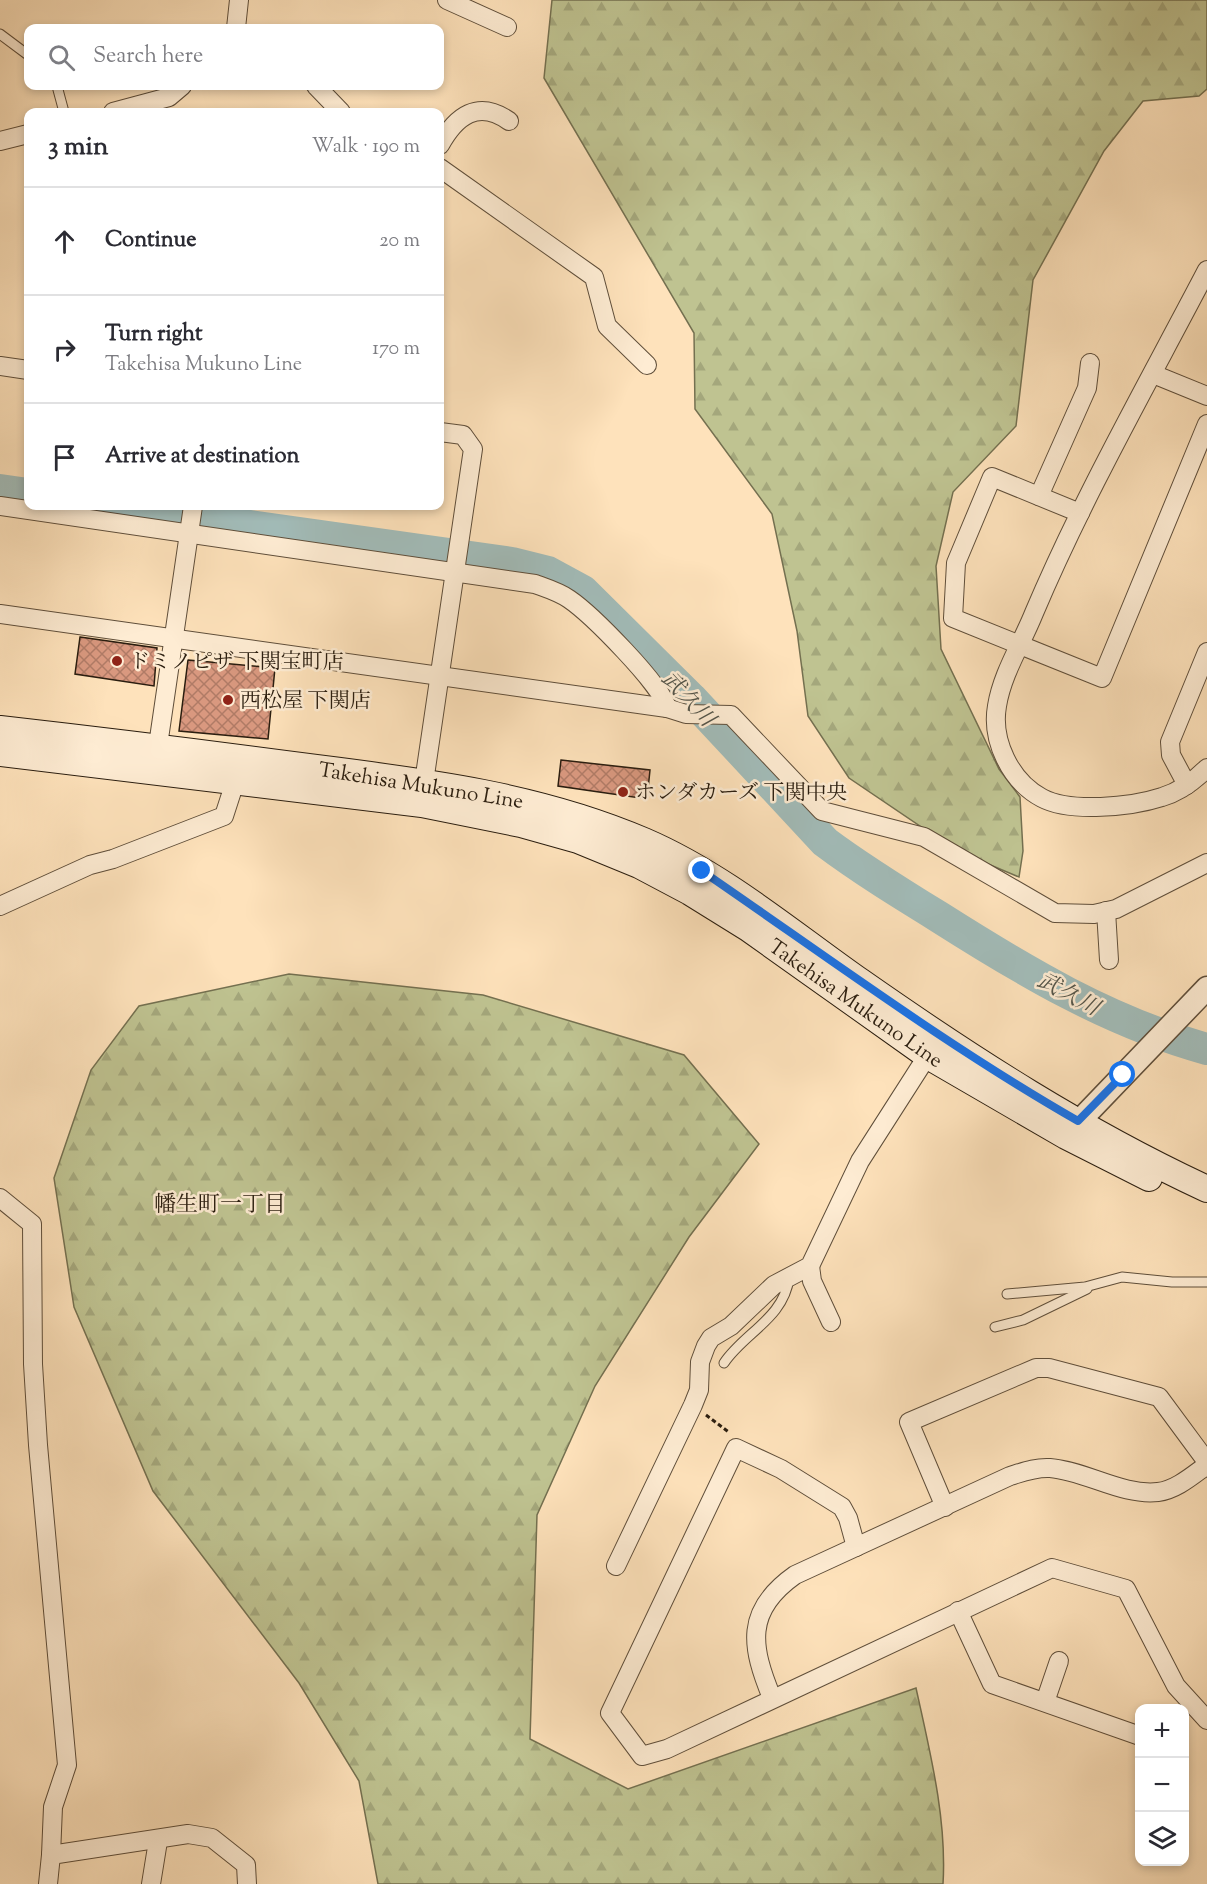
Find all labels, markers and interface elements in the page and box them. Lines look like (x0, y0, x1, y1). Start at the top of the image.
search box (24, 24, 444, 90)
icon: search (45, 41, 78, 74)
text: Search here (93, 41, 203, 73)
text: 3 min (48, 129, 108, 166)
text: Walk · 190 m (312, 133, 420, 162)
icon: ahead (48, 225, 81, 258)
text: Continue (105, 225, 196, 257)
text: 20 m (379, 227, 420, 256)
text: Turn right (105, 319, 202, 351)
icon: right (48, 333, 81, 366)
text: 170 m (372, 335, 420, 364)
text: Takehisa Mukuno Line (105, 351, 302, 380)
icon: arrive (48, 441, 81, 474)
text: Arrive at destination (105, 441, 300, 473)
place label: ドミノピザ 下関宝町店 (129, 648, 343, 678)
marker: ドミノピザ 下関宝町店 (110, 654, 124, 668)
water label: 武久川 (653, 665, 722, 737)
place label: 西松屋 下関店 (240, 687, 370, 717)
marker: 西松屋 下関店 (221, 693, 235, 707)
street label: Takehisa Mukuno Line (316, 756, 525, 818)
place label: ホンダカーズ 下関中央 (635, 779, 848, 809)
marker: ホンダカーズ 下関中央 (616, 785, 630, 799)
route end (688, 857, 714, 883)
street label: Takehisa Mukuno Line (761, 933, 948, 1076)
water label: 武久川 (1031, 966, 1106, 1026)
route start (1109, 1061, 1135, 1087)
district label: 幡生町一丁目 (154, 1190, 286, 1222)
map controls (1135, 1704, 1189, 1866)
button: + (1135, 1704, 1189, 1758)
button: − (1135, 1758, 1189, 1812)
button: layers (1135, 1812, 1189, 1866)

